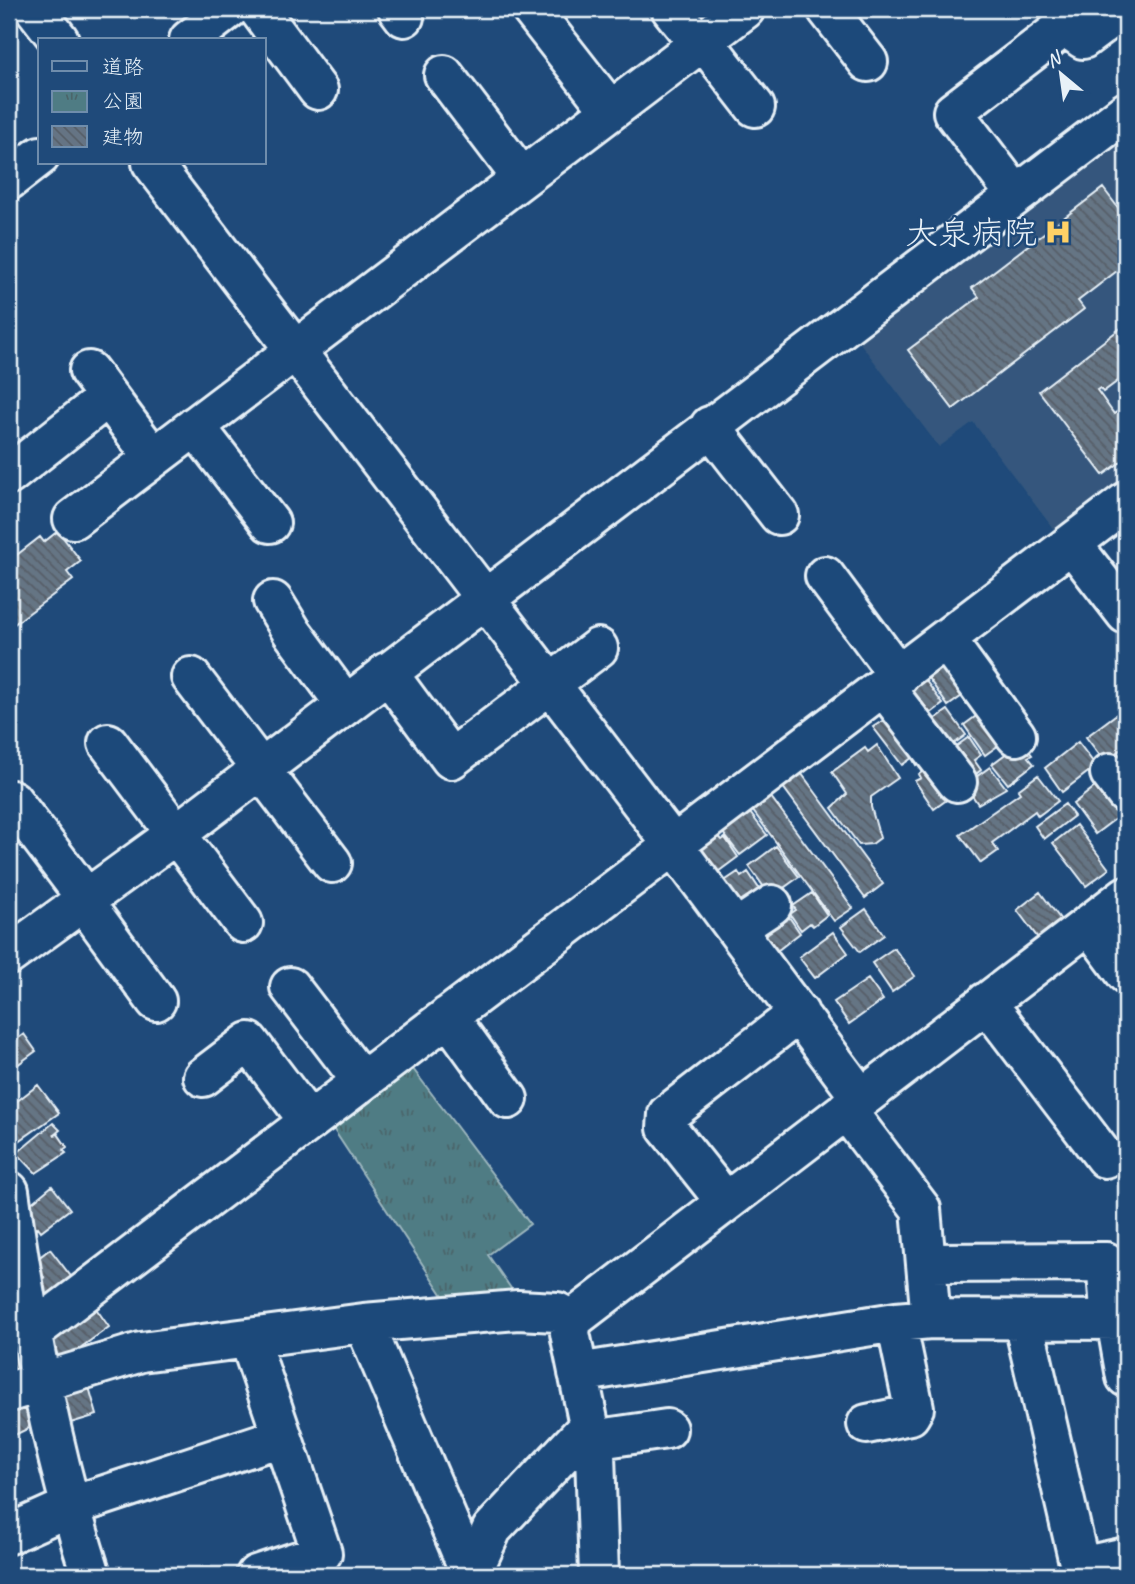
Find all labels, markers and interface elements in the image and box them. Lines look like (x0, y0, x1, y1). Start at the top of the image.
legend (38, 38, 266, 164)
north arrow (1026, 38, 1096, 108)
text: N (1042, 45, 1067, 73)
text: 道路 (102, 54, 144, 80)
text: 公園 (102, 88, 144, 114)
text: 建物 (102, 124, 144, 150)
place label: 大泉病院 (905, 212, 1037, 254)
hospital icon: 大泉病院 (1043, 217, 1073, 247)

